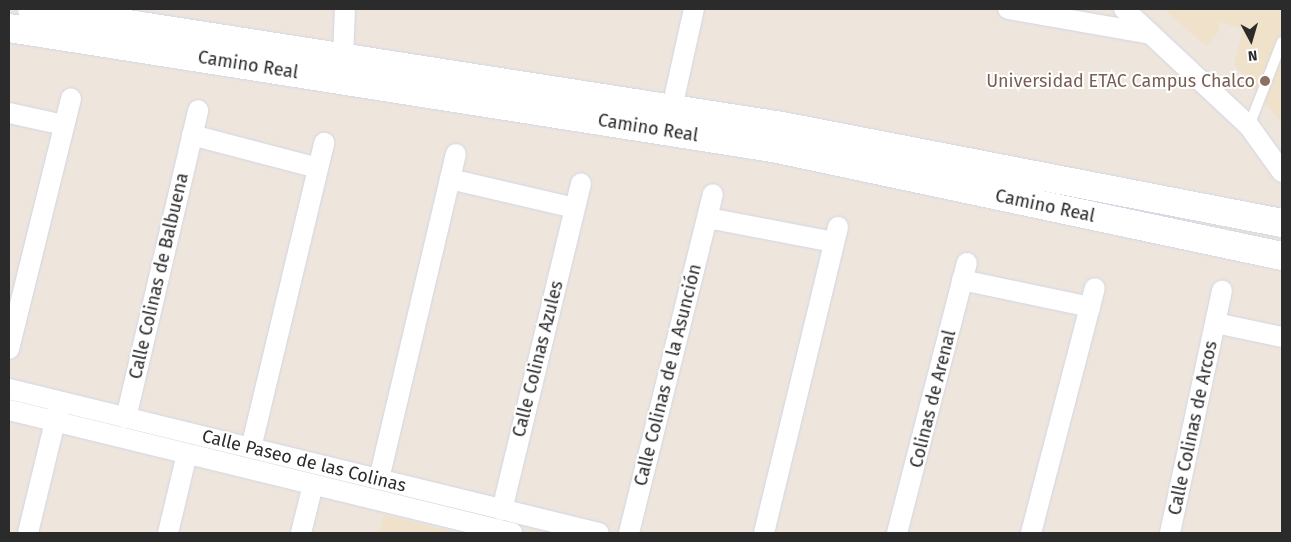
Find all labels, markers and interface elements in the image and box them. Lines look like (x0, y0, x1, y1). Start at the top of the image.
north arrow (1226, 15, 1276, 65)
street label: Camino Real (196, 46, 300, 84)
text: N (1247, 46, 1258, 64)
place label: Universidad ETAC Campus Chalco (986, 70, 1255, 92)
marker: Universidad ETAC Campus Chalco (1259, 75, 1271, 87)
street label: Camino Real (596, 109, 700, 147)
street label: Calle Colinas de Balbuena (125, 171, 193, 381)
street label: Camino Real (993, 185, 1097, 227)
street label: Calle Colinas de la Asunción (630, 262, 706, 488)
street label: Calle Colinas Azules (508, 279, 568, 439)
street label: Colinas de Arenal (905, 328, 961, 470)
street label: Calle Colinas de Arcos (1164, 339, 1222, 517)
street label: Calle Paseo de las Colinas (200, 425, 408, 497)

